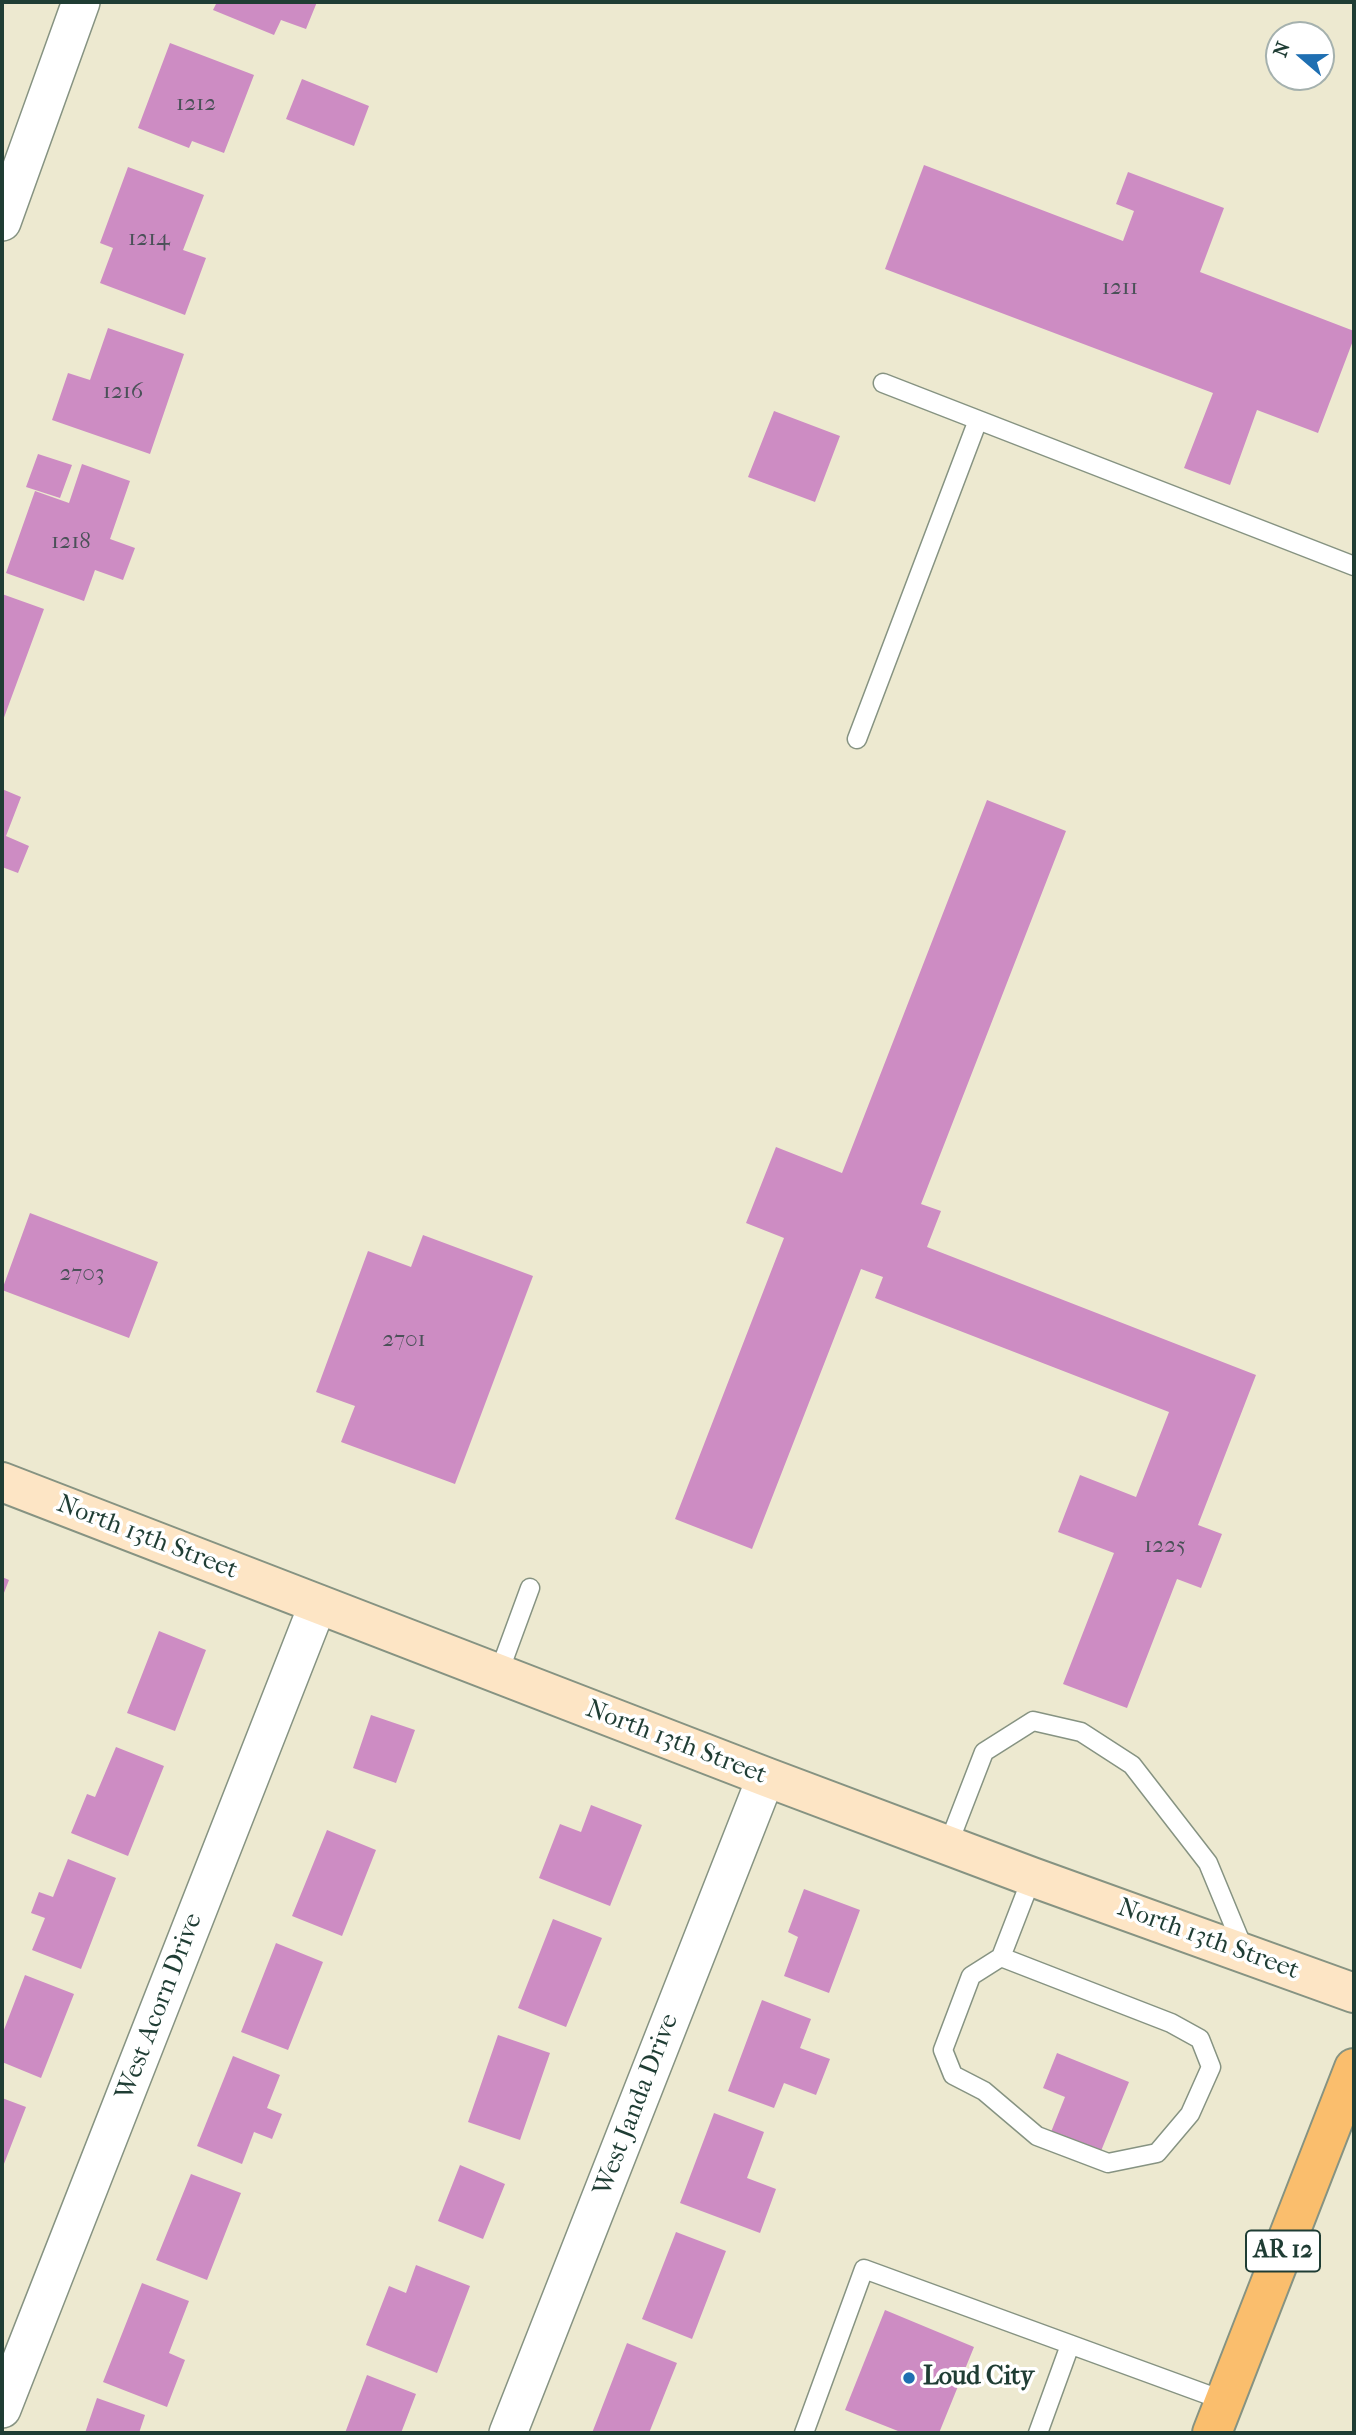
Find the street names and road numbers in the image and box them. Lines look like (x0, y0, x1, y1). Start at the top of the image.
street label: North 13th Street (52, 1489, 242, 1587)
street label: North 13th Street (581, 1694, 771, 1792)
street label: North 13th Street (1113, 1893, 1303, 1987)
street label: West Acorn Drive (110, 1909, 210, 2105)
street label: West Janda Drive (588, 2010, 686, 2200)
road number: AR 12 (1246, 2230, 1320, 2272)

